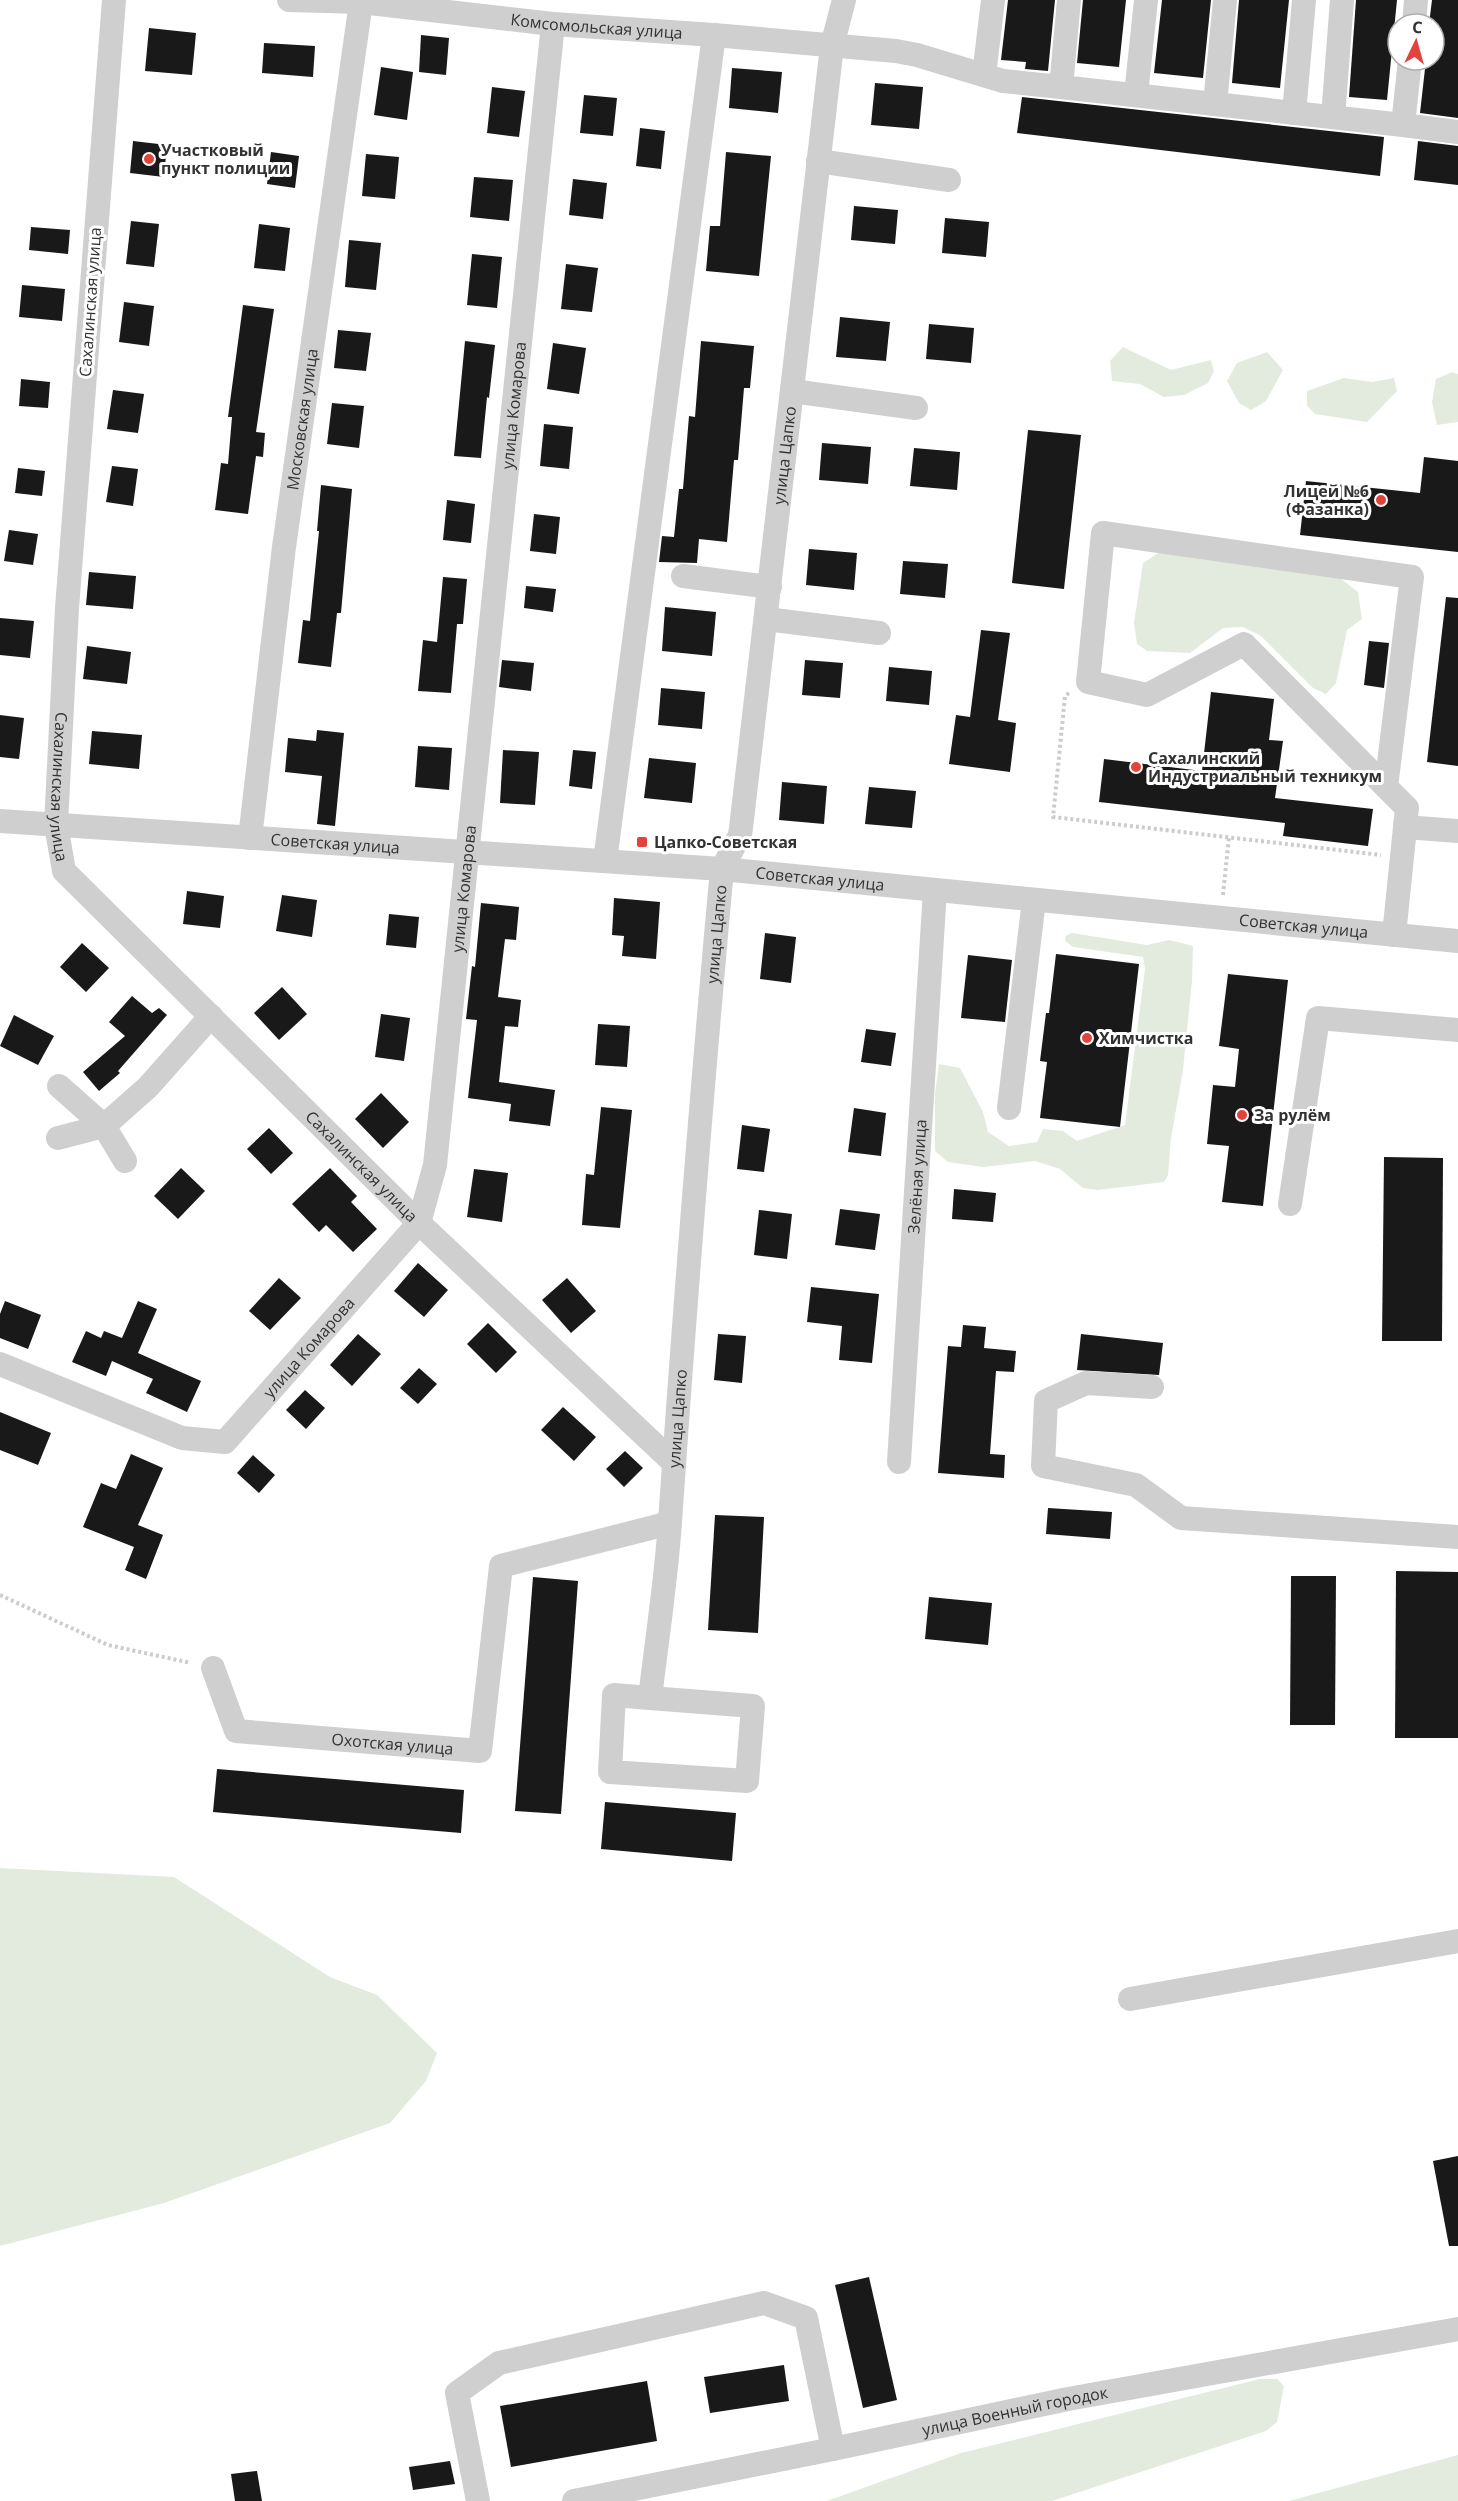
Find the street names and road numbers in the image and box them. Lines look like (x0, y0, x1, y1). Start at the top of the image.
street label: Комсомольская улица (510, 8, 683, 44)
street label: Сахалинская улица (74, 227, 106, 377)
street label: улица Комарова (496, 341, 531, 470)
street label: Московская улица (281, 347, 323, 492)
street label: улица Цапко (768, 405, 801, 506)
street label: Сахалинская улица (45, 712, 73, 863)
street label: улица Комарова (446, 824, 481, 954)
street label: Советская улица (270, 828, 401, 859)
street label: Советская улица (754, 861, 885, 896)
street label: улица Цапко (701, 884, 732, 984)
street label: Советская улица (1238, 909, 1369, 943)
street label: Сахалинская улица (301, 1106, 423, 1227)
street label: Зелёная улица (902, 1119, 932, 1235)
street label: улица Комарова (258, 1292, 359, 1403)
street label: улица Цапко (663, 1368, 692, 1469)
street label: Охотская улица (331, 1728, 454, 1760)
street label: улица Военный городок (920, 2381, 1110, 2441)

